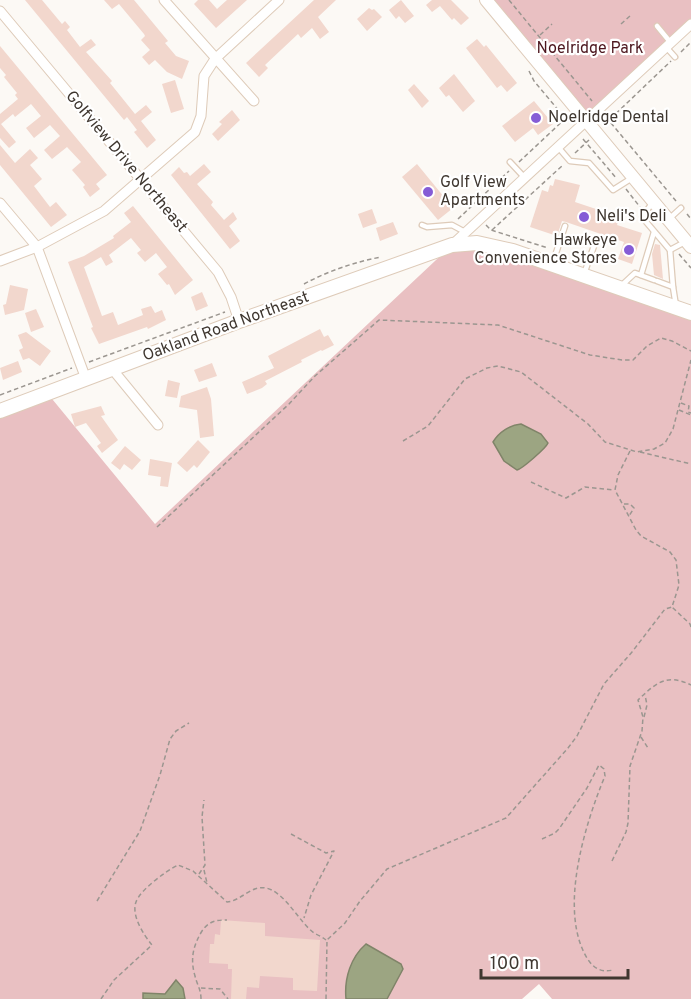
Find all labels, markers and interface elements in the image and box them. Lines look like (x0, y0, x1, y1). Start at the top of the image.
park label: Noelridge Park (537, 39, 643, 59)
street label: Golfview Drive Northeast (61, 87, 191, 237)
place label: Noelridge Dental (548, 108, 669, 128)
marker: Noelridge Dental (529, 111, 543, 125)
place label: Golf View Apartments (440, 173, 525, 211)
marker: Golf View Apartments (421, 185, 435, 199)
place label: Neli's Deli (596, 207, 667, 227)
marker: Neli's Deli (577, 210, 591, 224)
place label: Hawkeye Convenience Stores (474, 231, 617, 269)
marker: Hawkeye Convenience Stores (622, 243, 636, 257)
street label: Oakland Road Northeast (140, 288, 312, 366)
scale bar (481, 942, 628, 980)
text: 100 m (490, 953, 539, 976)

